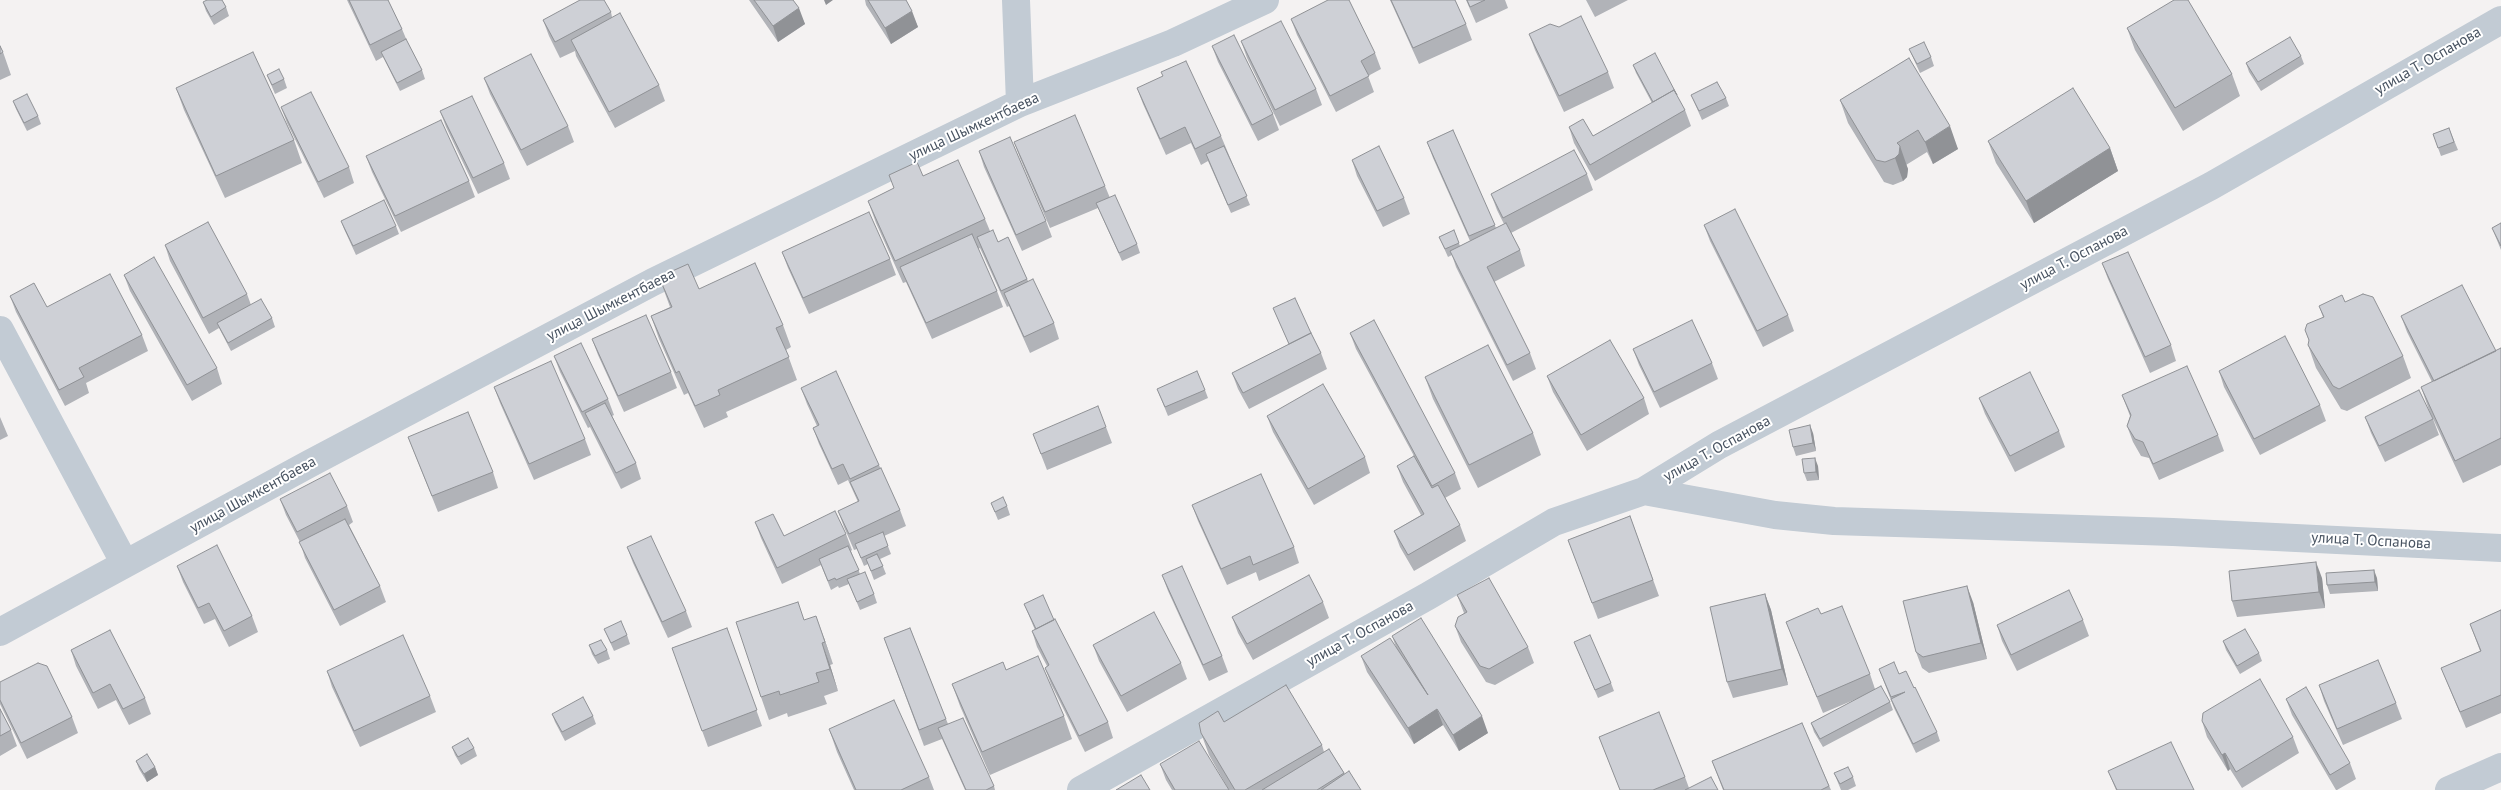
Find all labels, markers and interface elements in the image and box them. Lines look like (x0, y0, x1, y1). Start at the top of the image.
street label: улица Т. Оспанова (2372, 23, 2484, 99)
street label: улица Шымкентбаева (906, 89, 1042, 165)
street label: улица Т. Оспанова (2017, 222, 2131, 294)
street label: улица Шымкентбаева (544, 265, 678, 345)
street label: улица Т. Оспанова (1660, 412, 1774, 486)
street label: улица Шымкентбаева (187, 453, 319, 537)
street label: улица Т. Оспанова (2311, 529, 2431, 553)
street label: улица Т. Оспанова (1303, 597, 1417, 671)

